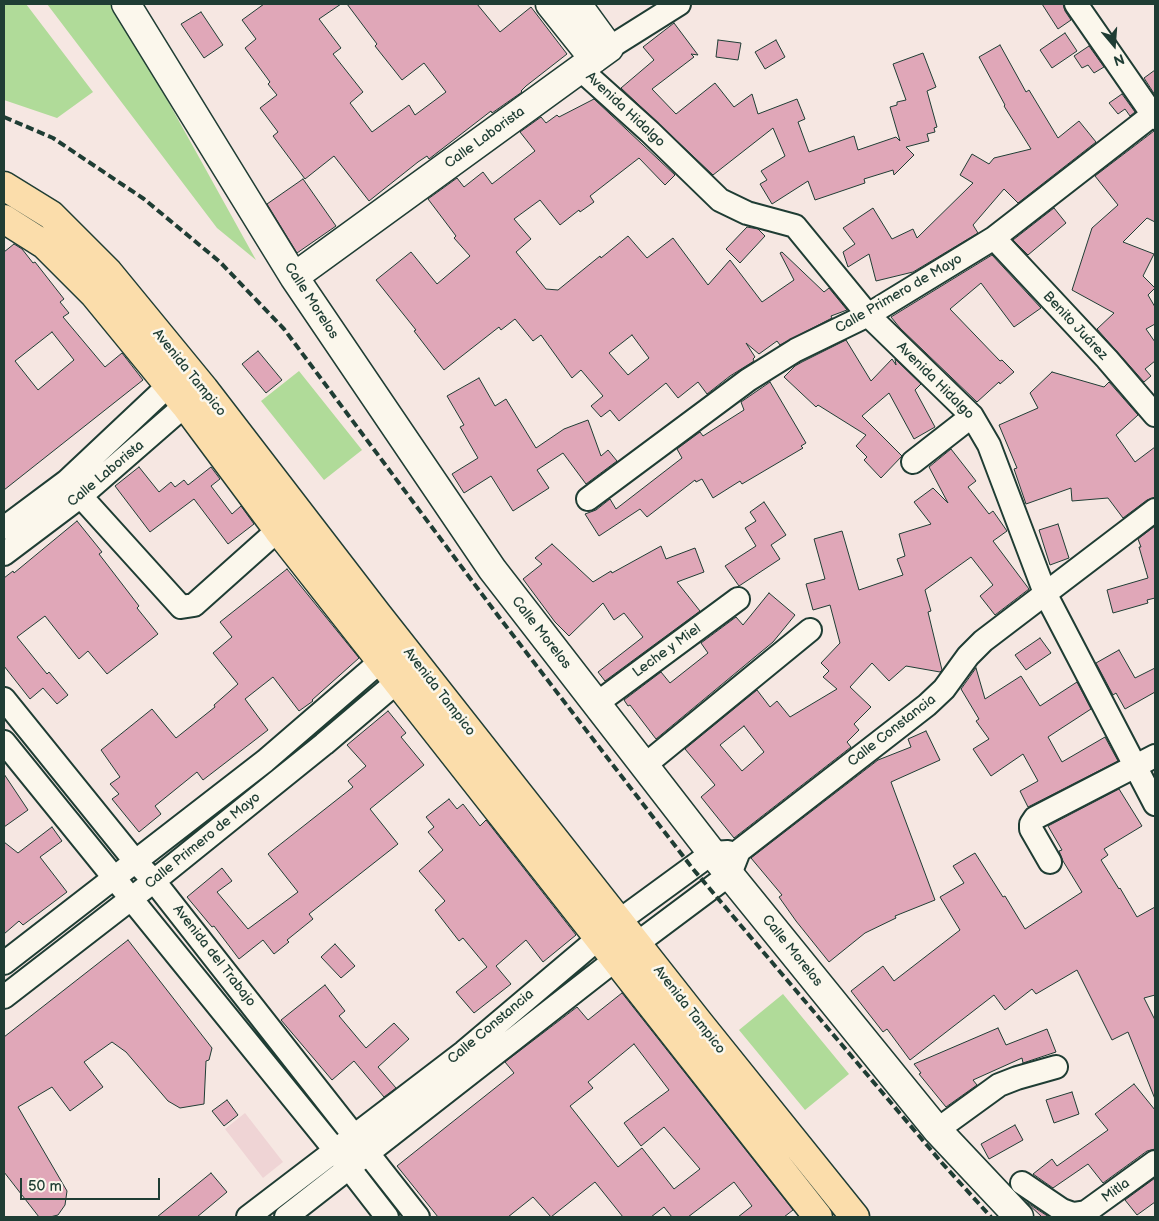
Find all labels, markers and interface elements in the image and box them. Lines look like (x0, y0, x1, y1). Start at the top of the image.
north arrow (1089, 20, 1139, 70)
text: N (1111, 50, 1126, 69)
street label: Avenida Hidalgo (582, 69, 668, 151)
street label: Calle Laborista (442, 103, 528, 173)
street label: Calle Primero de Mayo (833, 251, 965, 337)
street label: Calle Morelos (280, 260, 342, 342)
street label: Benito Juárez (1039, 288, 1111, 364)
street label: Avenida Tampico (149, 326, 229, 420)
street label: Avenida Hidalgo (893, 339, 977, 423)
street label: Calle Laborista (64, 437, 148, 511)
street label: Calle Morelos (508, 594, 574, 672)
street label: Leche y Miel (630, 621, 704, 681)
street label: Avenida Tampico (399, 645, 479, 739)
street label: Calle Constancia (845, 691, 939, 771)
street label: Calle Primero de Mayo (142, 789, 264, 893)
street label: Avenida del Trabajo (169, 902, 259, 1010)
street label: Calle Morelos (758, 912, 826, 990)
street label: Avenida Tampico (649, 963, 729, 1057)
street label: Calle Constancia (445, 986, 537, 1068)
scale bar (22, 1168, 162, 1200)
street label: Mitla (1099, 1175, 1133, 1207)
text: 50 m (28, 1177, 62, 1196)

